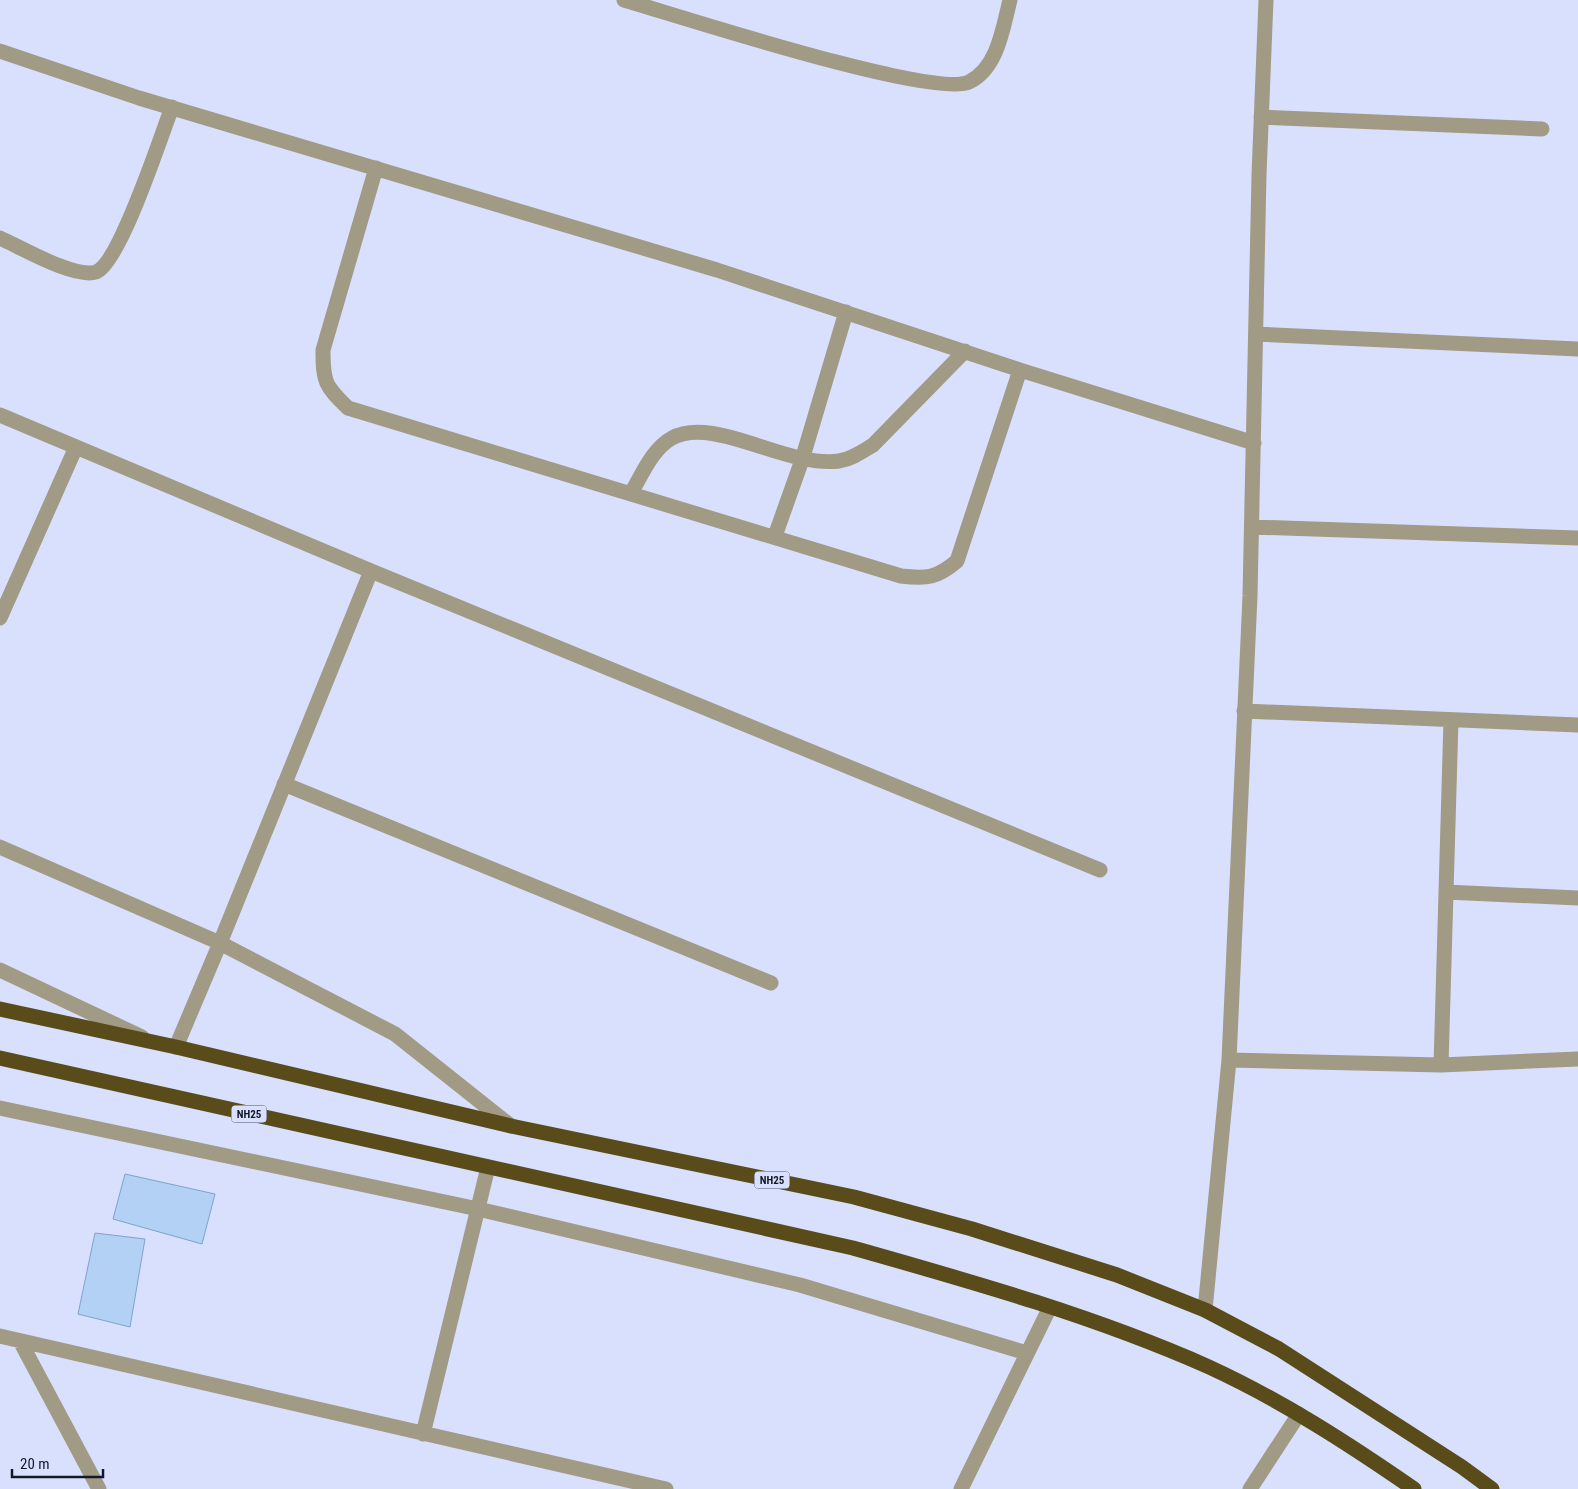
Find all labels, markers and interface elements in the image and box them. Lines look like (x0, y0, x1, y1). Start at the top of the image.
road number: NH25 (232, 1106, 266, 1122)
road number: NH25 (754, 1172, 790, 1188)
scale bar (12, 1446, 104, 1478)
text: 20 m (20, 1455, 50, 1473)

